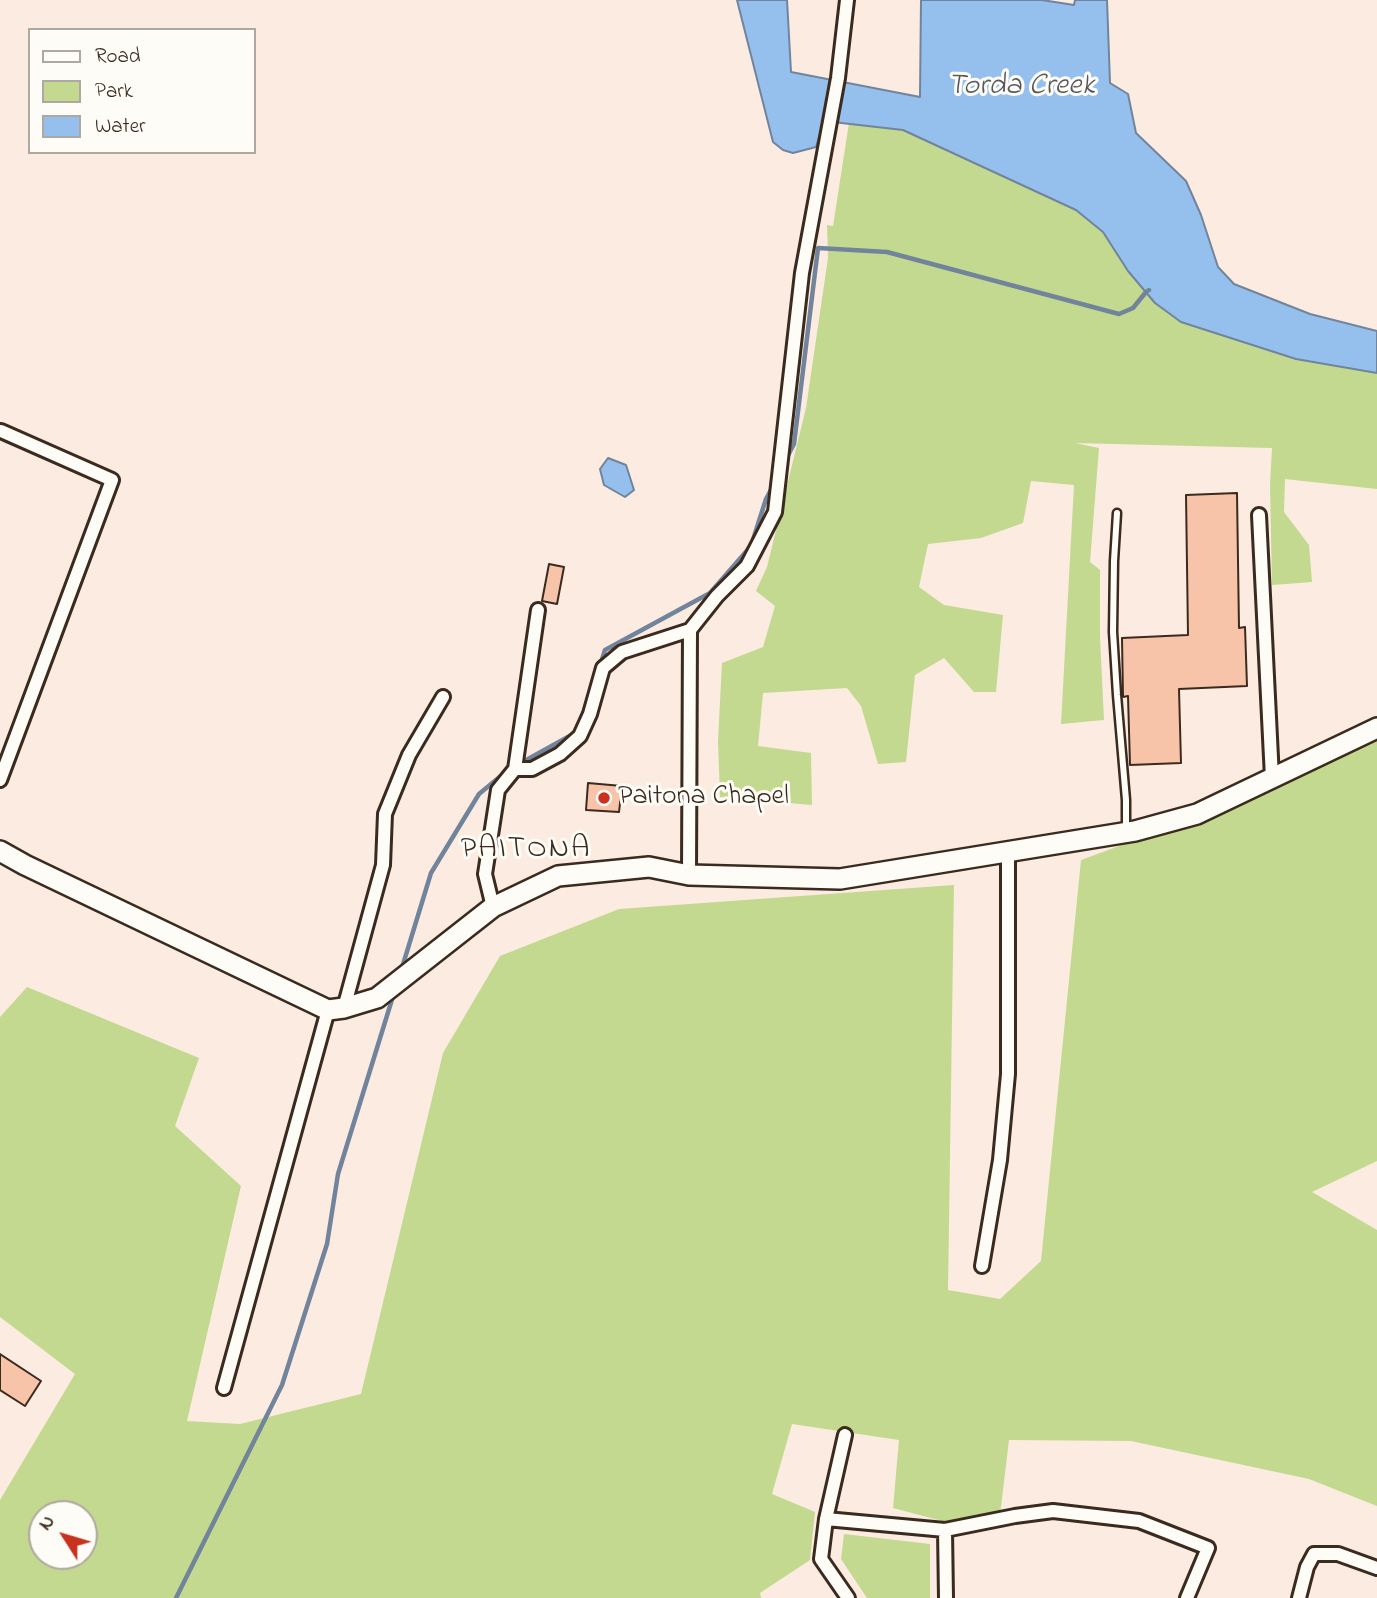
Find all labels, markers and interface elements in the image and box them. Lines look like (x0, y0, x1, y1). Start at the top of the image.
legend (28, 28, 256, 154)
text: Road (95, 42, 141, 72)
water label: Torda Creek (947, 70, 1095, 106)
text: Park (95, 77, 133, 107)
text: Water (95, 112, 146, 142)
place label: Paitona Chapel (618, 781, 789, 815)
marker: Paitona Chapel (596, 790, 612, 806)
district label: PAITONA (462, 833, 590, 869)
north arrow (28, 1500, 98, 1570)
text: N (33, 1510, 62, 1537)

